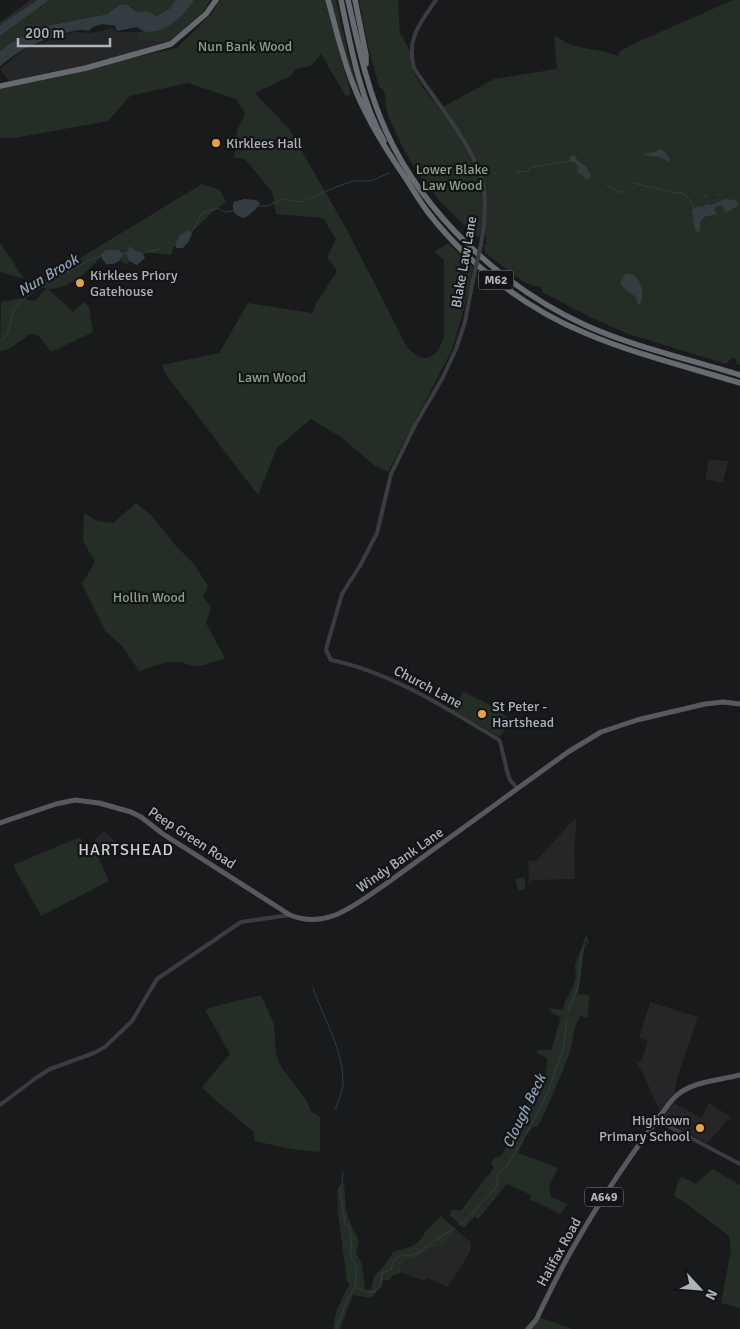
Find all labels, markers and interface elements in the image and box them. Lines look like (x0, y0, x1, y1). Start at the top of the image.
scale bar (18, 15, 110, 47)
text: 200 m (25, 24, 65, 42)
park label: Nun Bank Wood (198, 38, 292, 55)
place label: Kirklees Hall (226, 135, 302, 152)
marker: Kirklees Hall (210, 137, 222, 149)
park label: Lower Blake Law Wood (416, 161, 488, 194)
street label: Blake Law Lane (448, 215, 480, 309)
water label: Nun Brook (15, 249, 83, 300)
place label: Kirklees Priory Gatehouse (90, 267, 178, 300)
road number: M62 (478, 270, 514, 290)
marker: Kirklees Priory Gatehouse (74, 277, 86, 289)
park label: Lawn Wood (238, 369, 306, 386)
park label: Hollin Wood (113, 589, 185, 606)
street label: Church Lane (391, 662, 465, 712)
place label: St Peter - Hartshead (492, 698, 554, 731)
marker: St Peter - Hartshead (476, 708, 488, 720)
street label: Peep Green Road (145, 803, 239, 873)
street label: Windy Bank Lane (353, 824, 447, 896)
district label: HARTSHEAD (78, 840, 174, 860)
water label: Clough Beck (498, 1070, 550, 1151)
place label: Hightown Primary School (599, 1112, 690, 1145)
marker: Hightown Primary School (694, 1122, 706, 1134)
road number: A649 (585, 1188, 623, 1206)
street label: Halifax Road (533, 1215, 585, 1289)
north arrow (675, 1264, 725, 1314)
text: N (701, 1286, 721, 1303)

